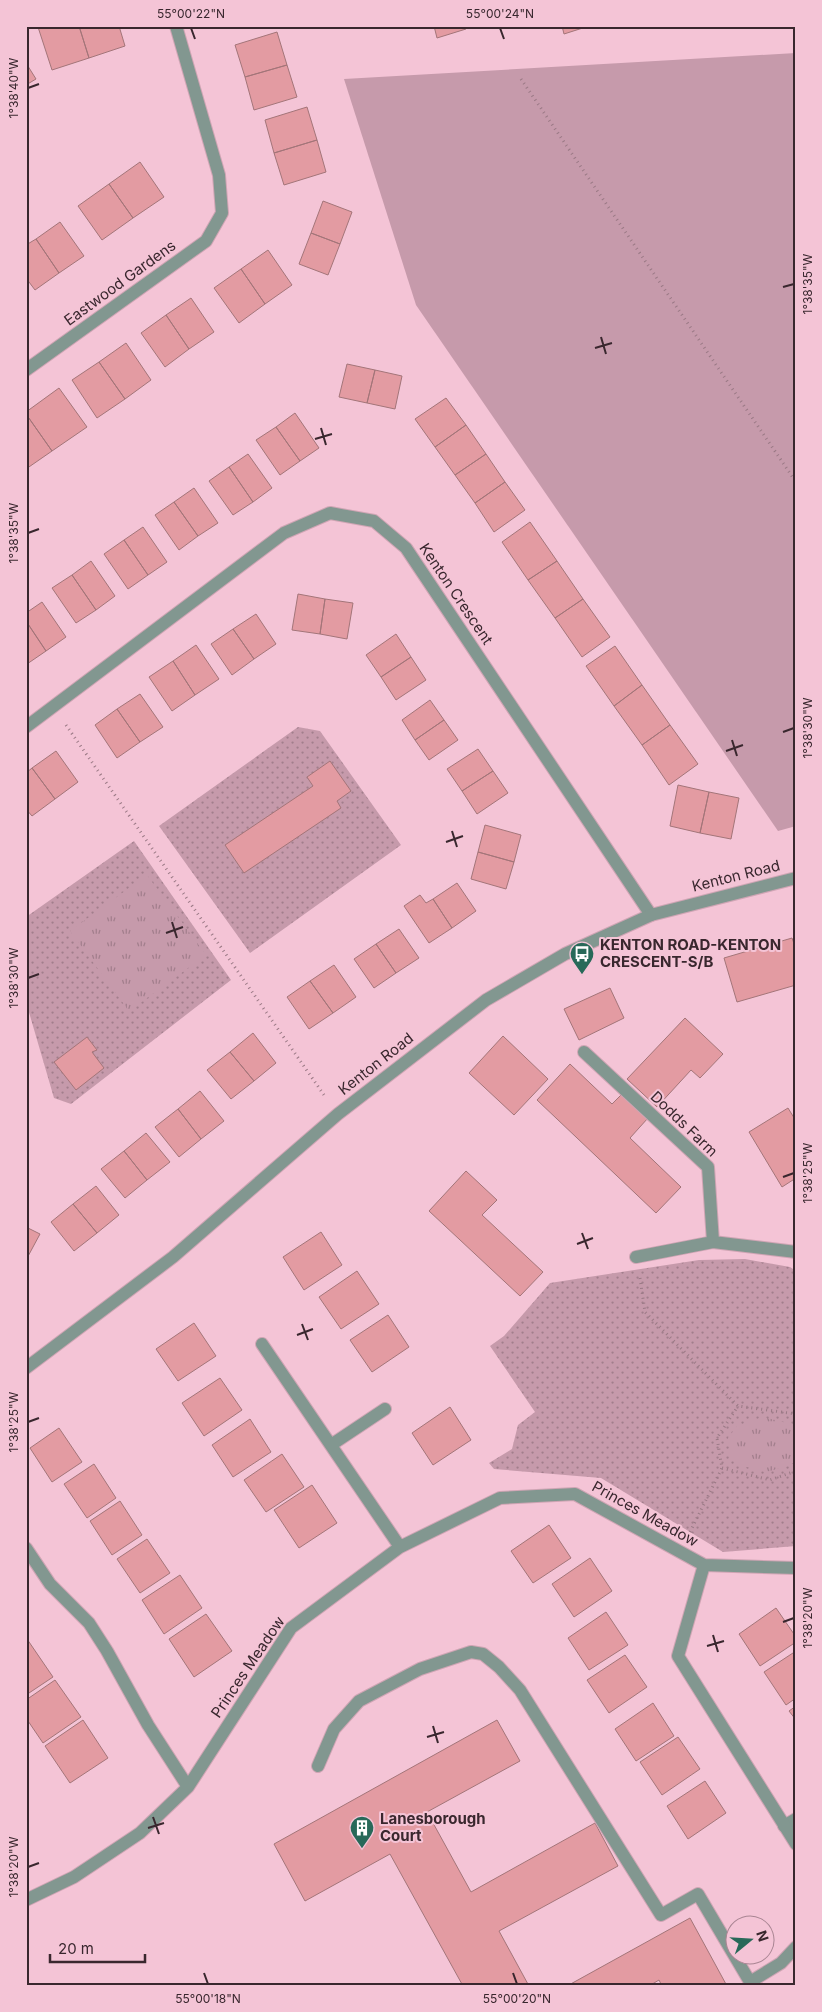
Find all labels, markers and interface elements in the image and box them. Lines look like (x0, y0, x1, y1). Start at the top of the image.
text: 55°00'22"N (157, 6, 225, 21)
text: 55°00'24"N (466, 6, 534, 21)
text: 1°38'40"W (6, 57, 21, 118)
street label: Eastwood Gardens (60, 236, 179, 330)
text: 1°38'35"W (800, 253, 815, 314)
text: 1°38'35"W (6, 502, 21, 563)
street label: Kenton Crescent (416, 539, 497, 648)
text: 1°38'30"W (800, 697, 815, 759)
street label: Kenton Road (690, 855, 782, 896)
place label: KENTON ROAD-KENTON CRESCENT-S/B (600, 935, 781, 971)
bus stop icon: KENTON ROAD-KENTON CRESCENT-S/B (569, 941, 595, 975)
text: 1°38'30"W (6, 947, 21, 1009)
street label: Kenton Road (334, 1028, 417, 1099)
street label: Dodds Farm (647, 1087, 722, 1160)
text: 1°38'25"W (800, 1142, 815, 1203)
text: 1°38'25"W (6, 1391, 21, 1452)
street label: Princes Meadow (589, 1477, 702, 1551)
text: 1°38'20"W (800, 1587, 815, 1649)
street label: Princes Meadow (207, 1612, 289, 1721)
place label: Lanesborough Court (380, 1809, 486, 1845)
building icon: Lanesborough Court (349, 1815, 375, 1849)
text: 1°38'20"W (6, 1836, 21, 1898)
north arrow (724, 1914, 774, 1964)
text: N (753, 1928, 773, 1944)
scale bar (50, 1932, 145, 1964)
text: 20 m (58, 1939, 94, 1958)
text: 55°00'18"N (175, 1991, 241, 2006)
text: 55°00'20"N (483, 1991, 551, 2006)

